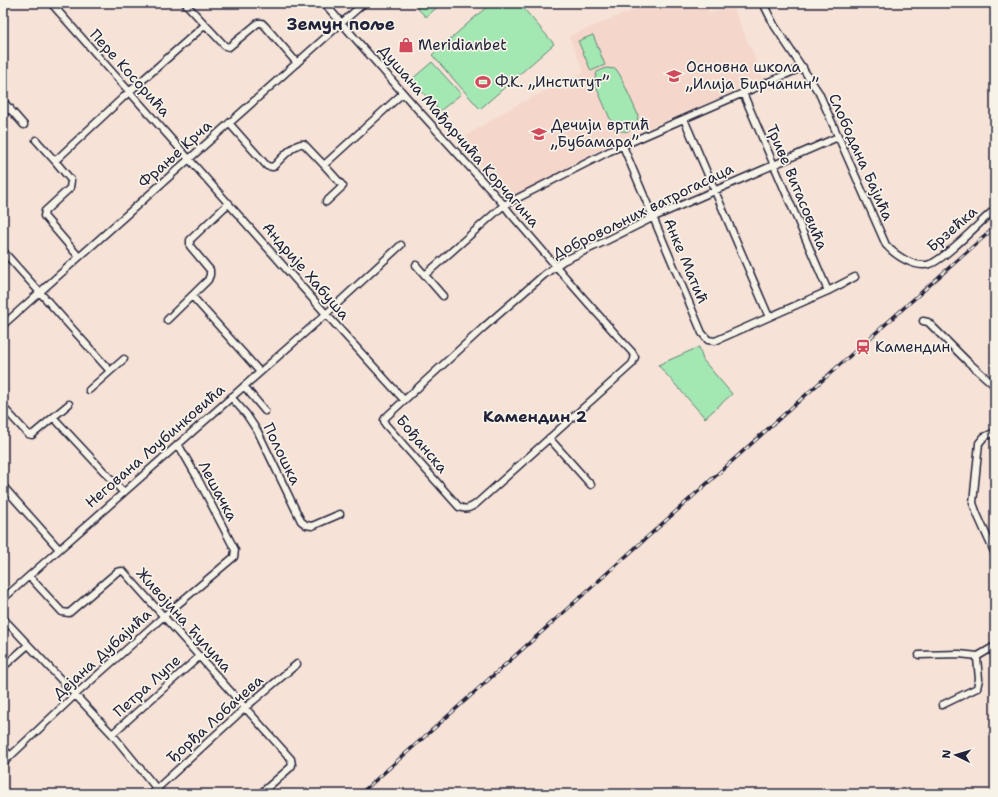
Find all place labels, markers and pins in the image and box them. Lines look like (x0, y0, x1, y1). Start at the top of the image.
place label: Meridianbet (418, 35, 507, 55)
shop icon: Meridianbet (397, 36, 415, 54)
place label: Основна школа „Илија Бирчанин” (685, 57, 819, 94)
school or university icon: Основна школа „Илија Бирчанин” (665, 67, 683, 85)
place label: Ф.К. „Институт” (495, 72, 610, 92)
sports icon: Ф.К. „Институт” (474, 73, 492, 91)
place label: Дечији вртић „Бубамара” (550, 115, 650, 152)
school or university icon: Дечији вртић „Бубамара” (530, 125, 548, 143)
place label: Камендин (875, 337, 950, 357)
station icon: Камендин (854, 338, 872, 356)

